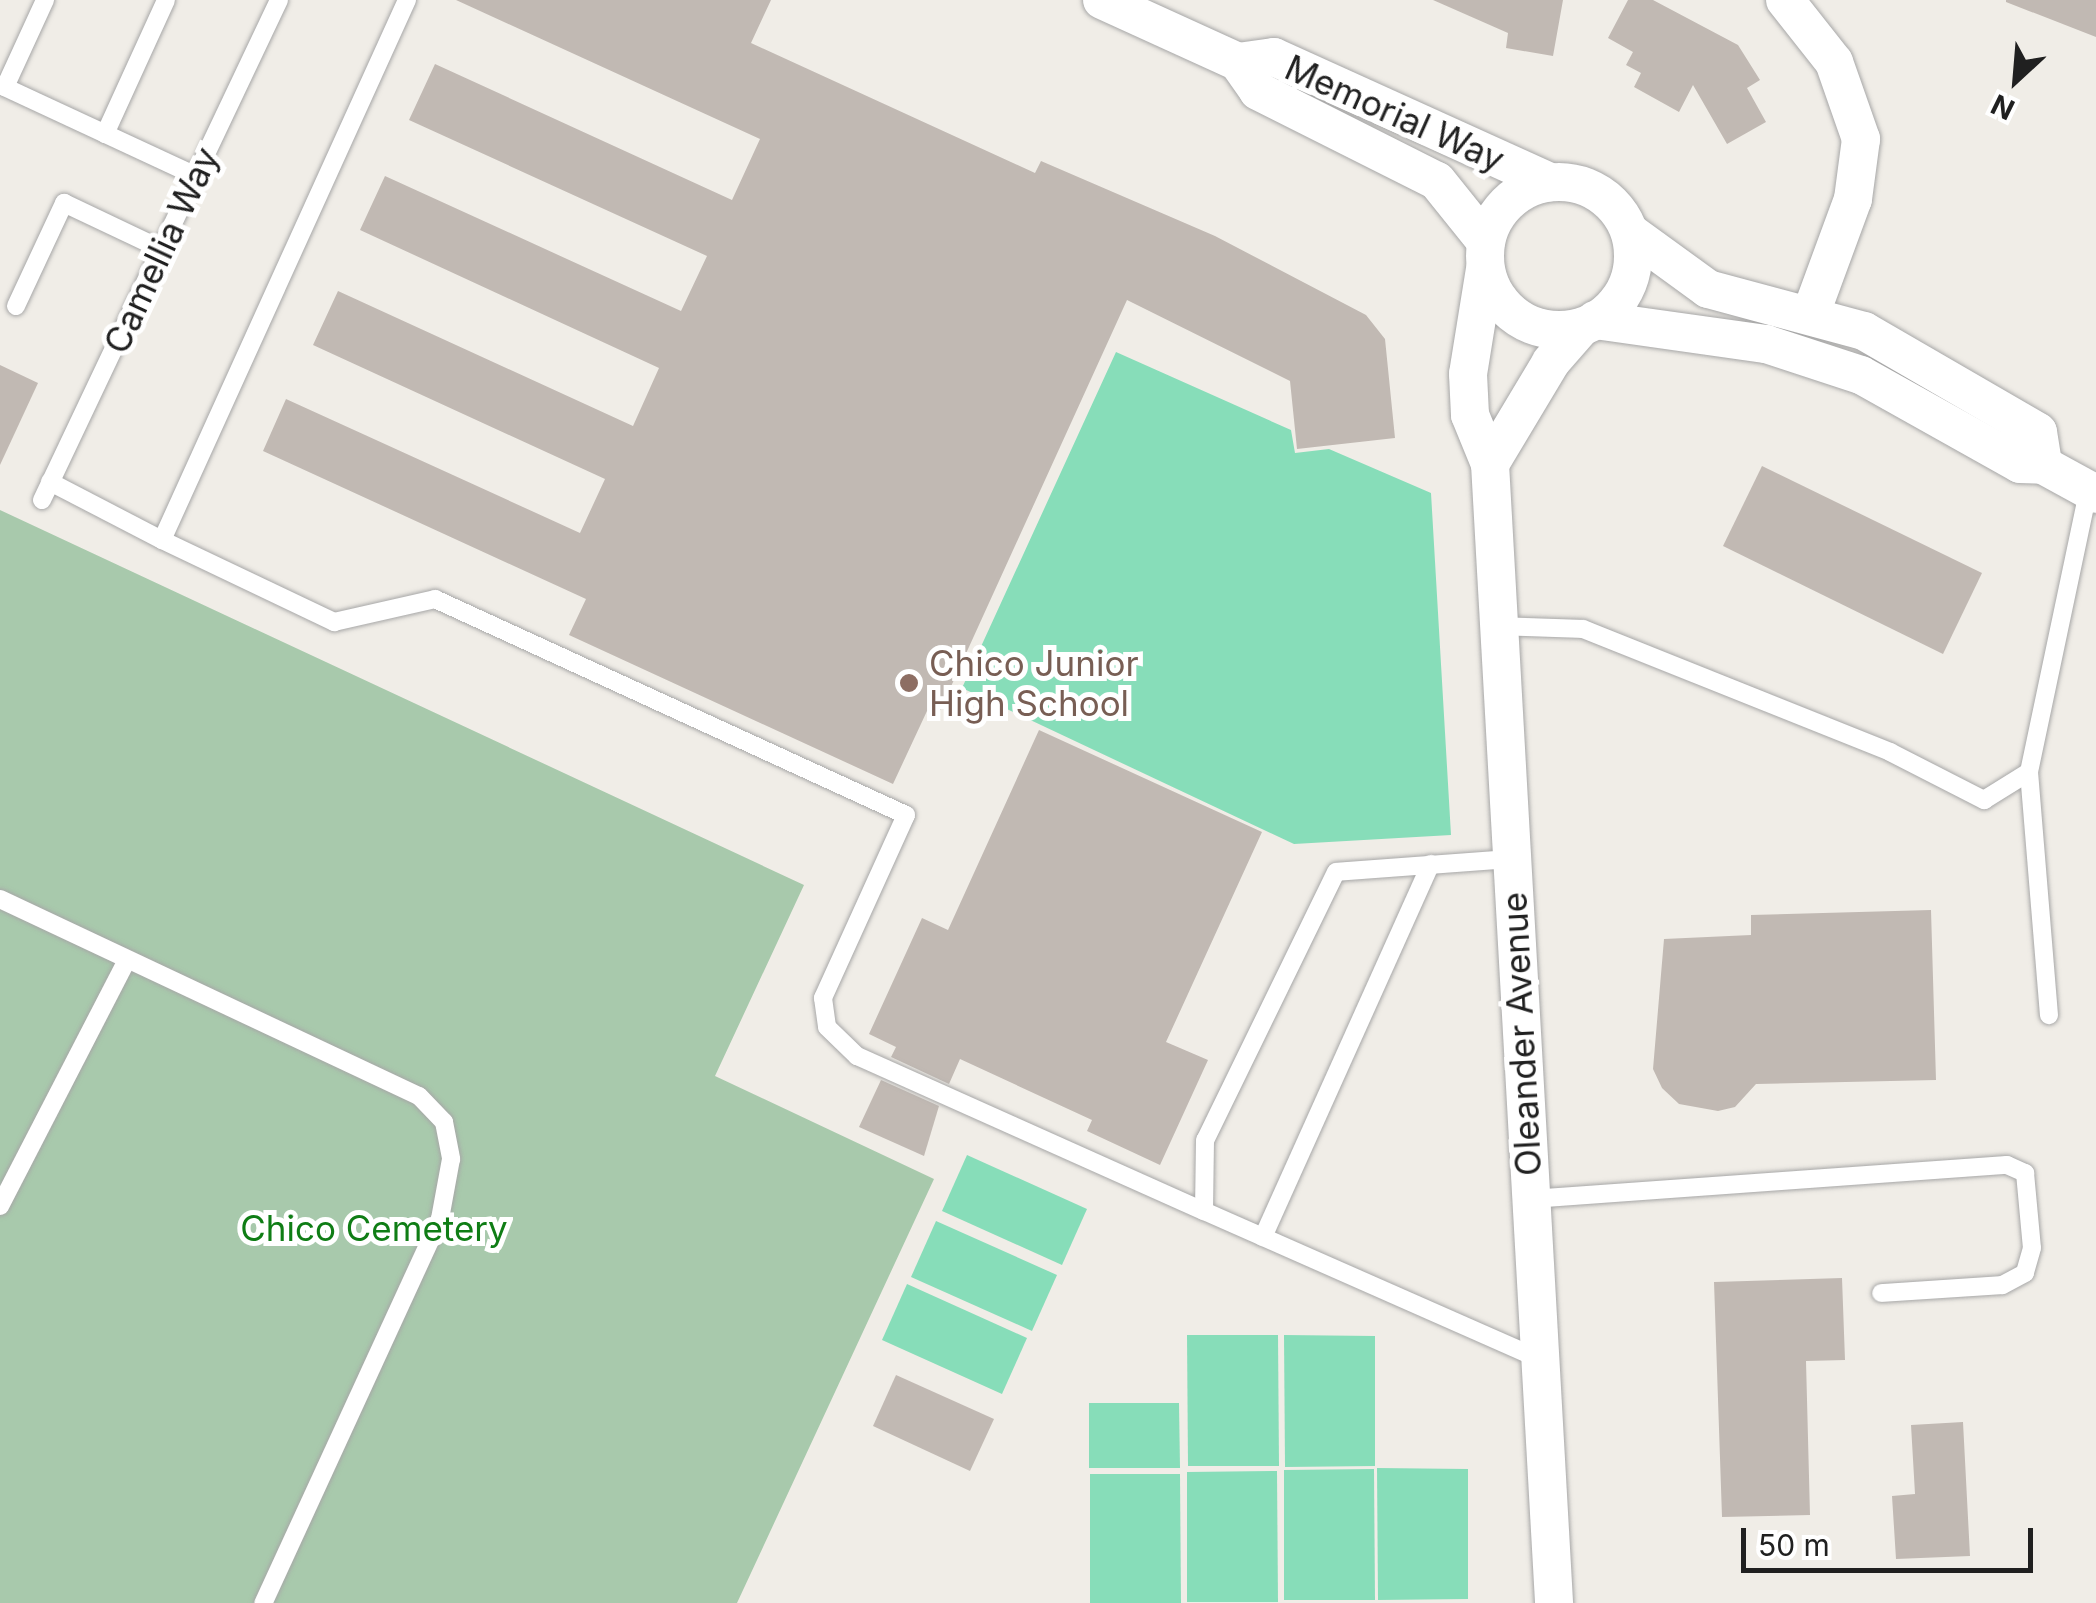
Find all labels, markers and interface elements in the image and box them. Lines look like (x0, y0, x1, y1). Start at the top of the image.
north arrow (1966, 30, 2066, 130)
street label: Memorial Way (1279, 46, 1511, 180)
text: N (1986, 87, 2020, 127)
street label: Camellia Way (95, 140, 227, 360)
place label: Chico Junior High School (929, 642, 1139, 724)
marker: Chico Junior High School (898, 672, 920, 694)
street label: Oleander Avenue (1493, 891, 1549, 1177)
park label: Chico Cemetery (240, 1207, 508, 1249)
scale bar (1746, 1508, 2038, 1570)
text: 50 m (1758, 1527, 1830, 1563)

